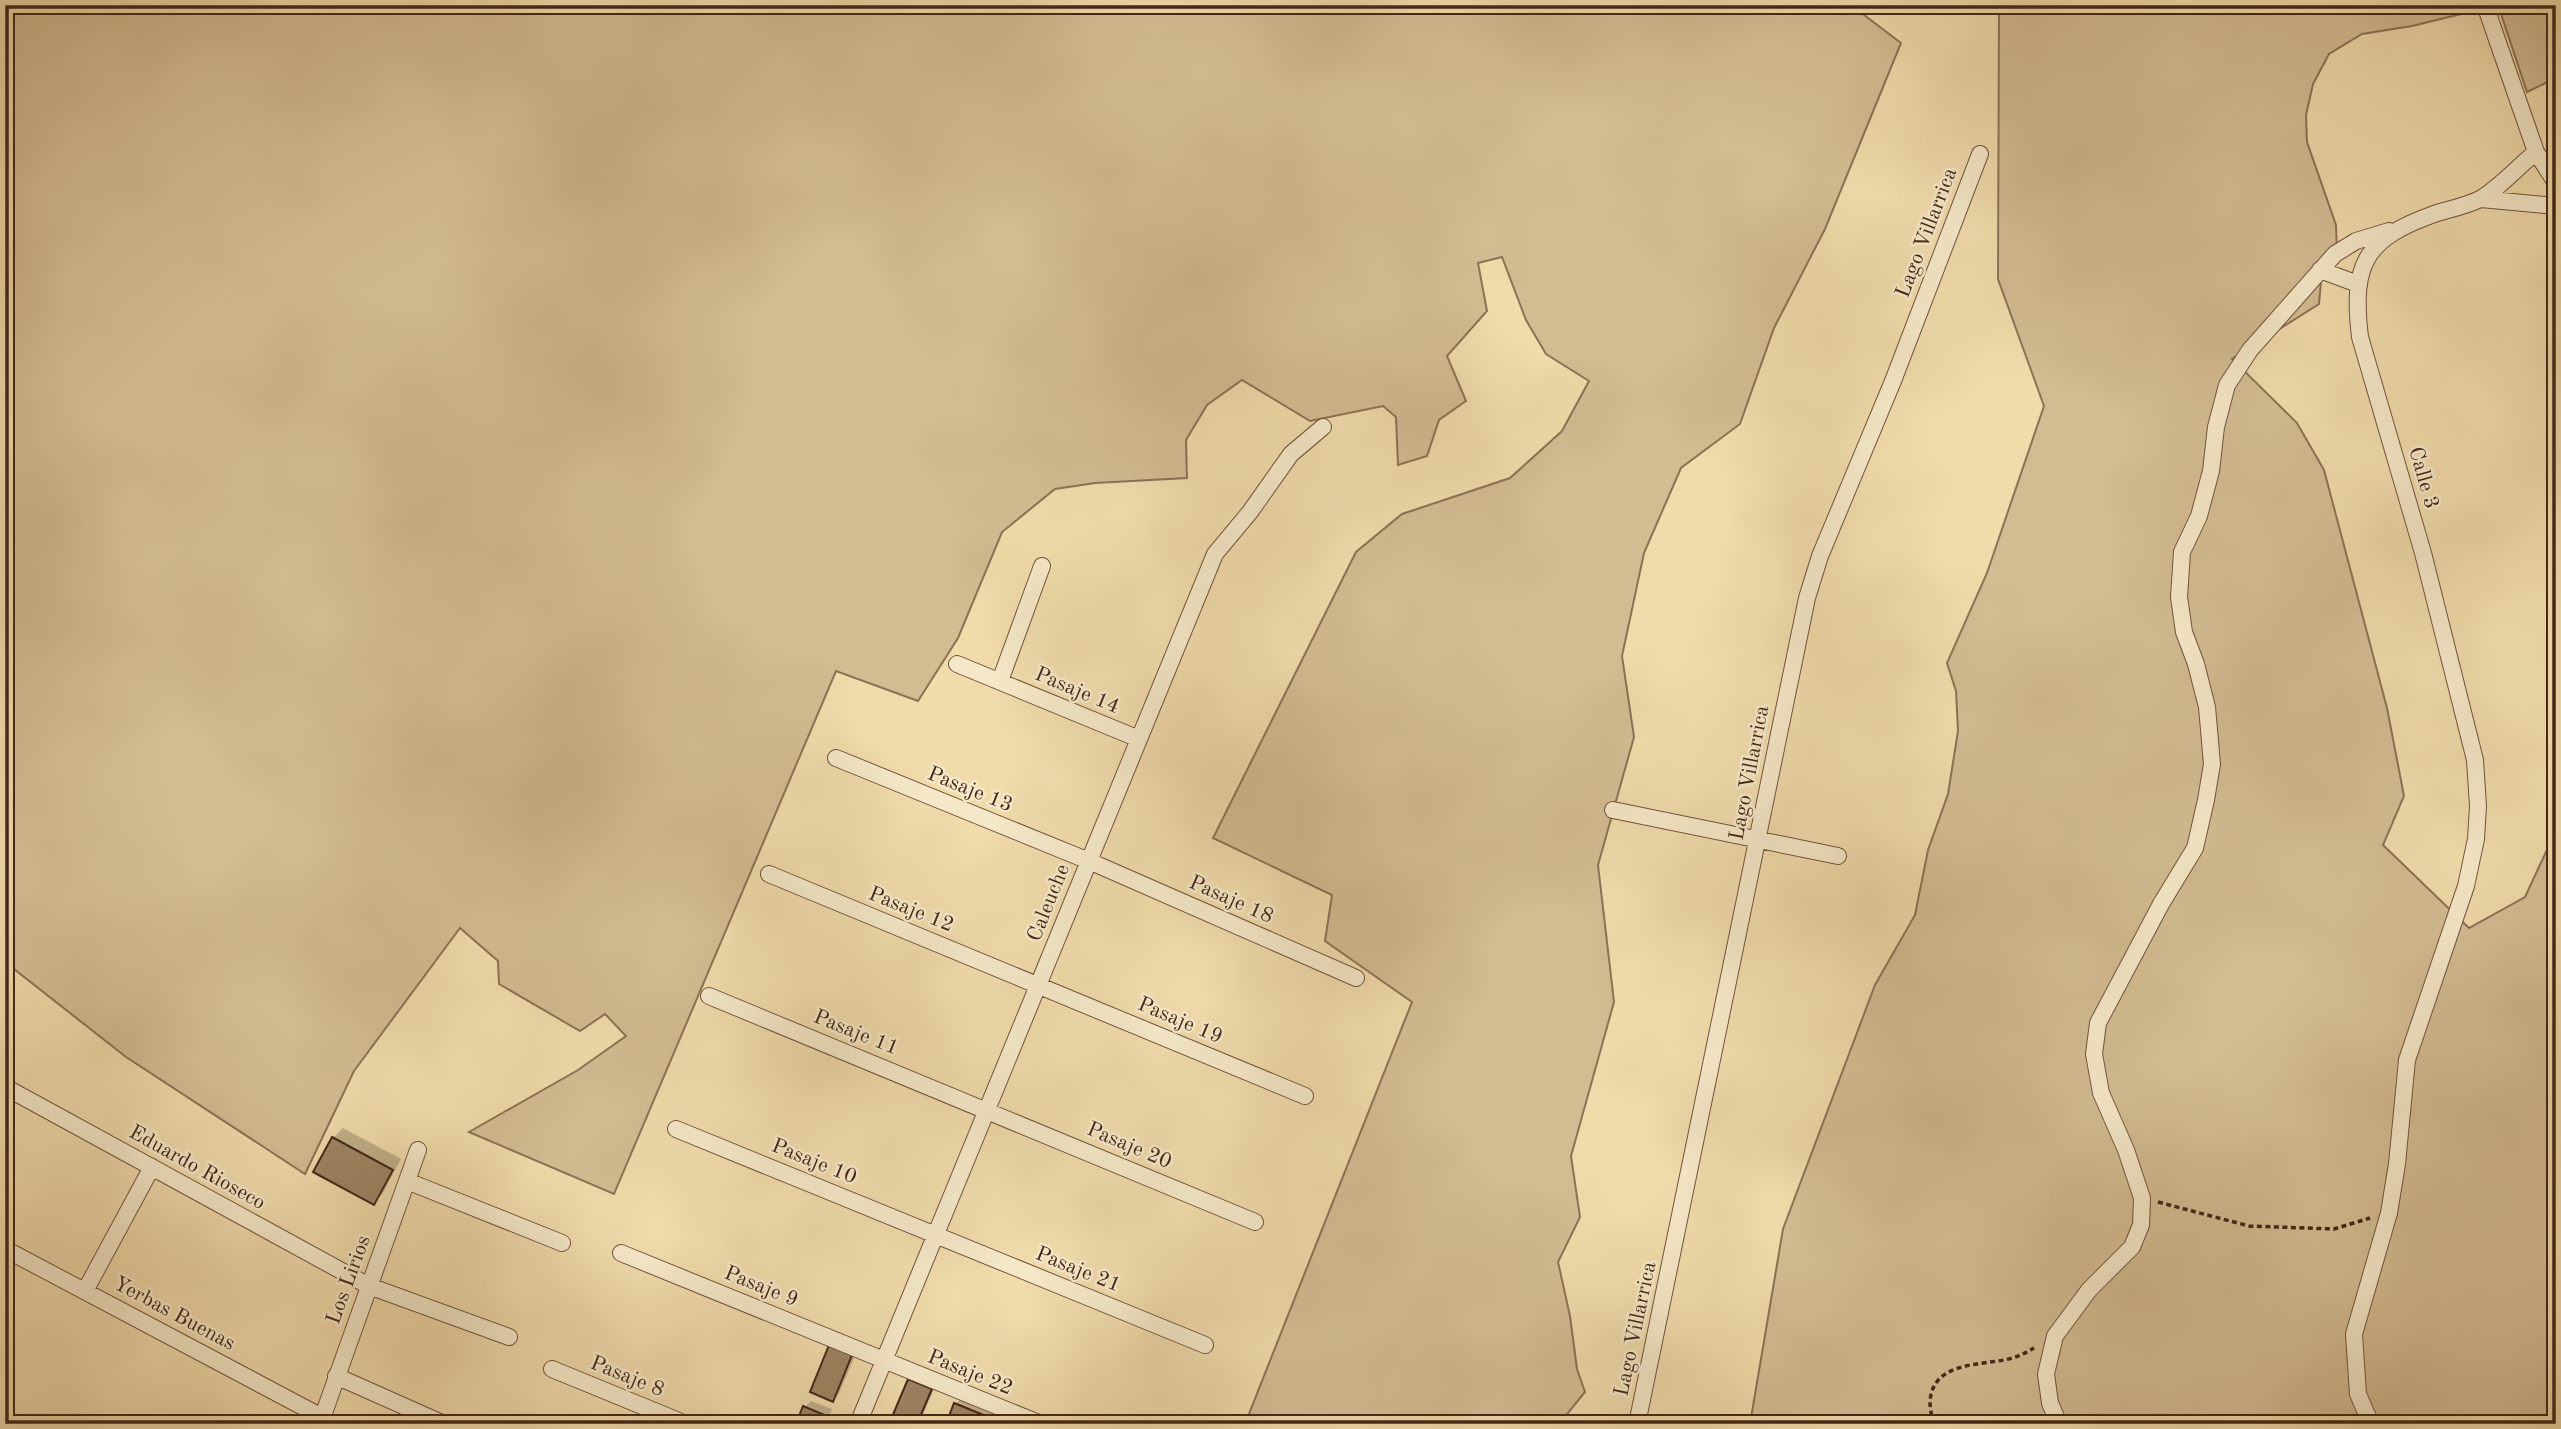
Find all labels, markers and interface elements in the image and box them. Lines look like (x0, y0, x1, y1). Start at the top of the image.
street label: Lago Villarrica (1893, 165, 1961, 301)
street label: Calle 3 (2404, 445, 2442, 511)
street label: Pasaje 14 (1032, 664, 1122, 718)
street label: Lago Villarrica (1727, 704, 1773, 842)
street label: Pasaje 13 (924, 763, 1016, 817)
street label: Caleuche (1024, 861, 1074, 945)
street label: Pasaje 18 (1186, 872, 1276, 928)
street label: Pasaje 12 (865, 883, 957, 937)
street label: Pasaje 19 (1135, 994, 1225, 1048)
street label: Pasaje 11 (810, 1006, 902, 1060)
street label: Pasaje 20 (1084, 1119, 1174, 1173)
street label: Eduardo Rioseco (125, 1122, 269, 1214)
street label: Pasaje 10 (768, 1135, 860, 1189)
street label: Los Lirios (323, 1233, 375, 1327)
street label: Pasaje 21 (1032, 1243, 1124, 1297)
street label: Lago Villarrica (1611, 1260, 1661, 1398)
street label: Pasaje 9 (721, 1263, 801, 1311)
street label: Yerbas Buenas (110, 1273, 238, 1355)
street label: Pasaje 22 (924, 1346, 1016, 1400)
street label: Pasaje 8 (587, 1353, 667, 1401)

